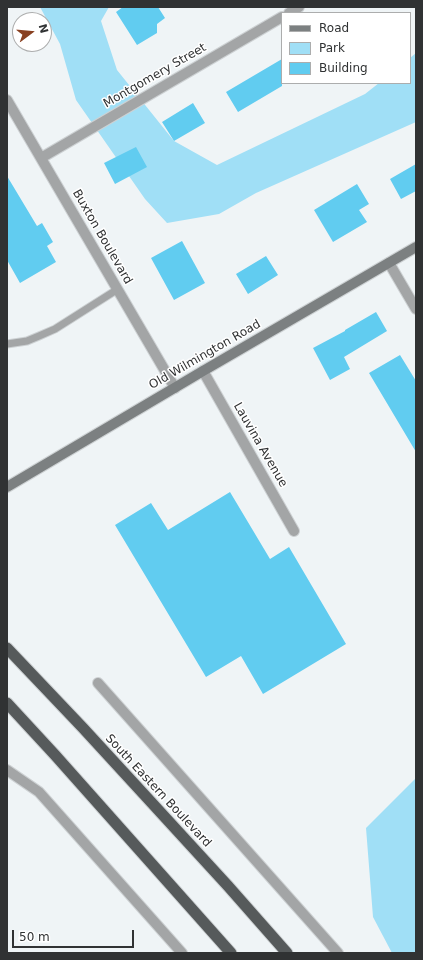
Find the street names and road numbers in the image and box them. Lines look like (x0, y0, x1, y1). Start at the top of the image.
street label: Montgomery Street (101, 41, 209, 111)
street label: Buxton Boulevard (69, 187, 135, 287)
street label: Old Wilmington Road (147, 317, 263, 393)
street label: Lauvina Avenue (230, 400, 290, 490)
street label: South Eastern Boulevard (102, 732, 214, 850)

